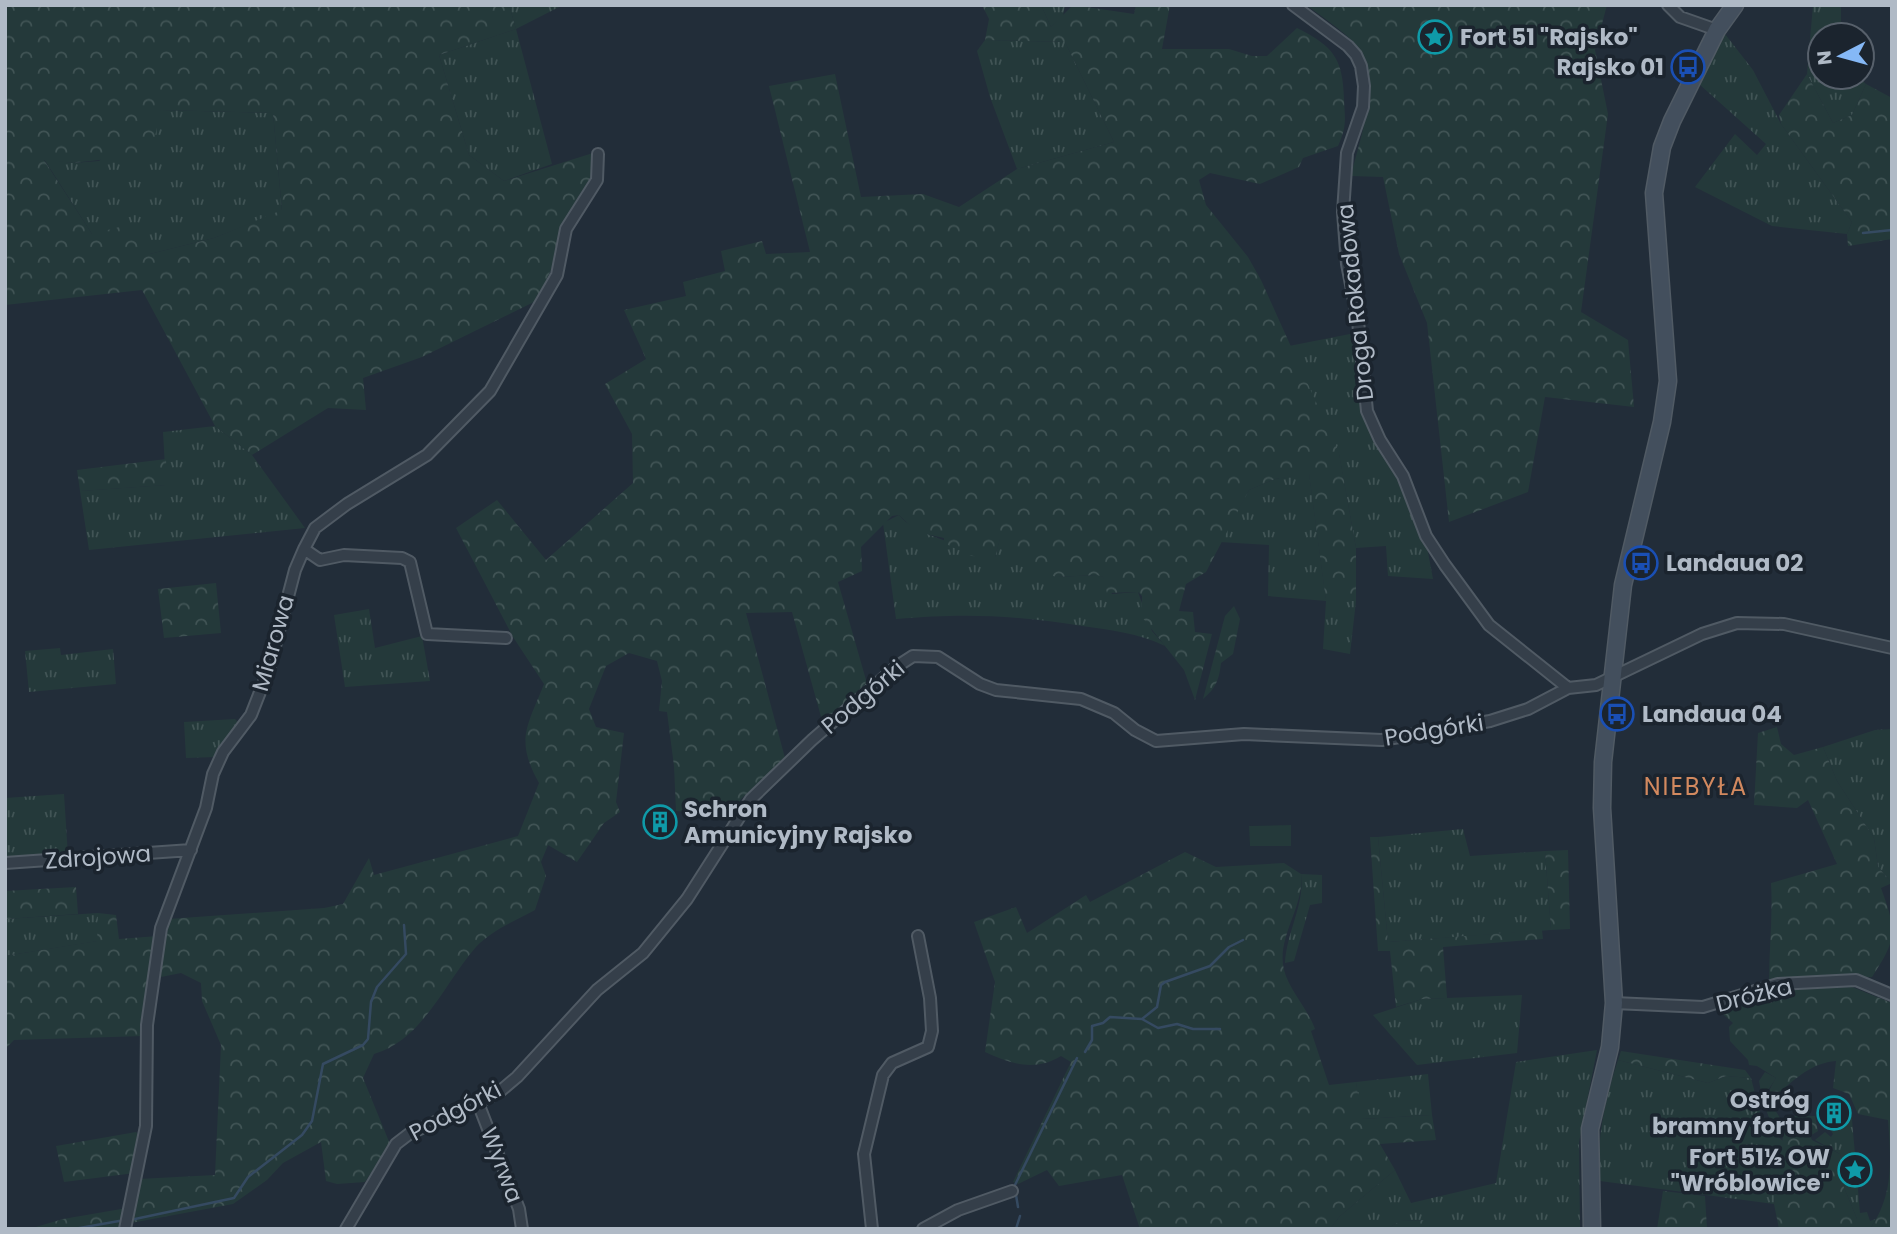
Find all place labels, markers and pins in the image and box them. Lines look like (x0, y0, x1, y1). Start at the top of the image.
place icon: Fort 51 "Rajsko" (1416, 18, 1454, 56)
place label: Fort 51 "Rajsko" (1460, 21, 1638, 53)
bus stop icon: Rajsko 01 (1669, 48, 1707, 86)
place label: Rajsko 01 (1556, 51, 1664, 83)
bus stop icon: Landaua 02 (1622, 544, 1660, 582)
place label: Landaua 02 (1666, 547, 1803, 579)
bus stop icon: Landaua 04 (1598, 695, 1636, 733)
place label: Landaua 04 (1642, 698, 1782, 730)
place label: Schron Amunicyjny Rajsko (684, 793, 912, 851)
building icon: Schron Amunicyjny Rajsko (641, 803, 679, 841)
place label: Ostróg bramny fortu (1652, 1084, 1810, 1142)
building icon: Ostróg bramny fortu (1815, 1094, 1853, 1132)
place label: Fort 51½ OW "Wróblowice" (1671, 1141, 1830, 1199)
place icon: Fort 51½ OW "Wróblowice" (1836, 1151, 1874, 1189)

